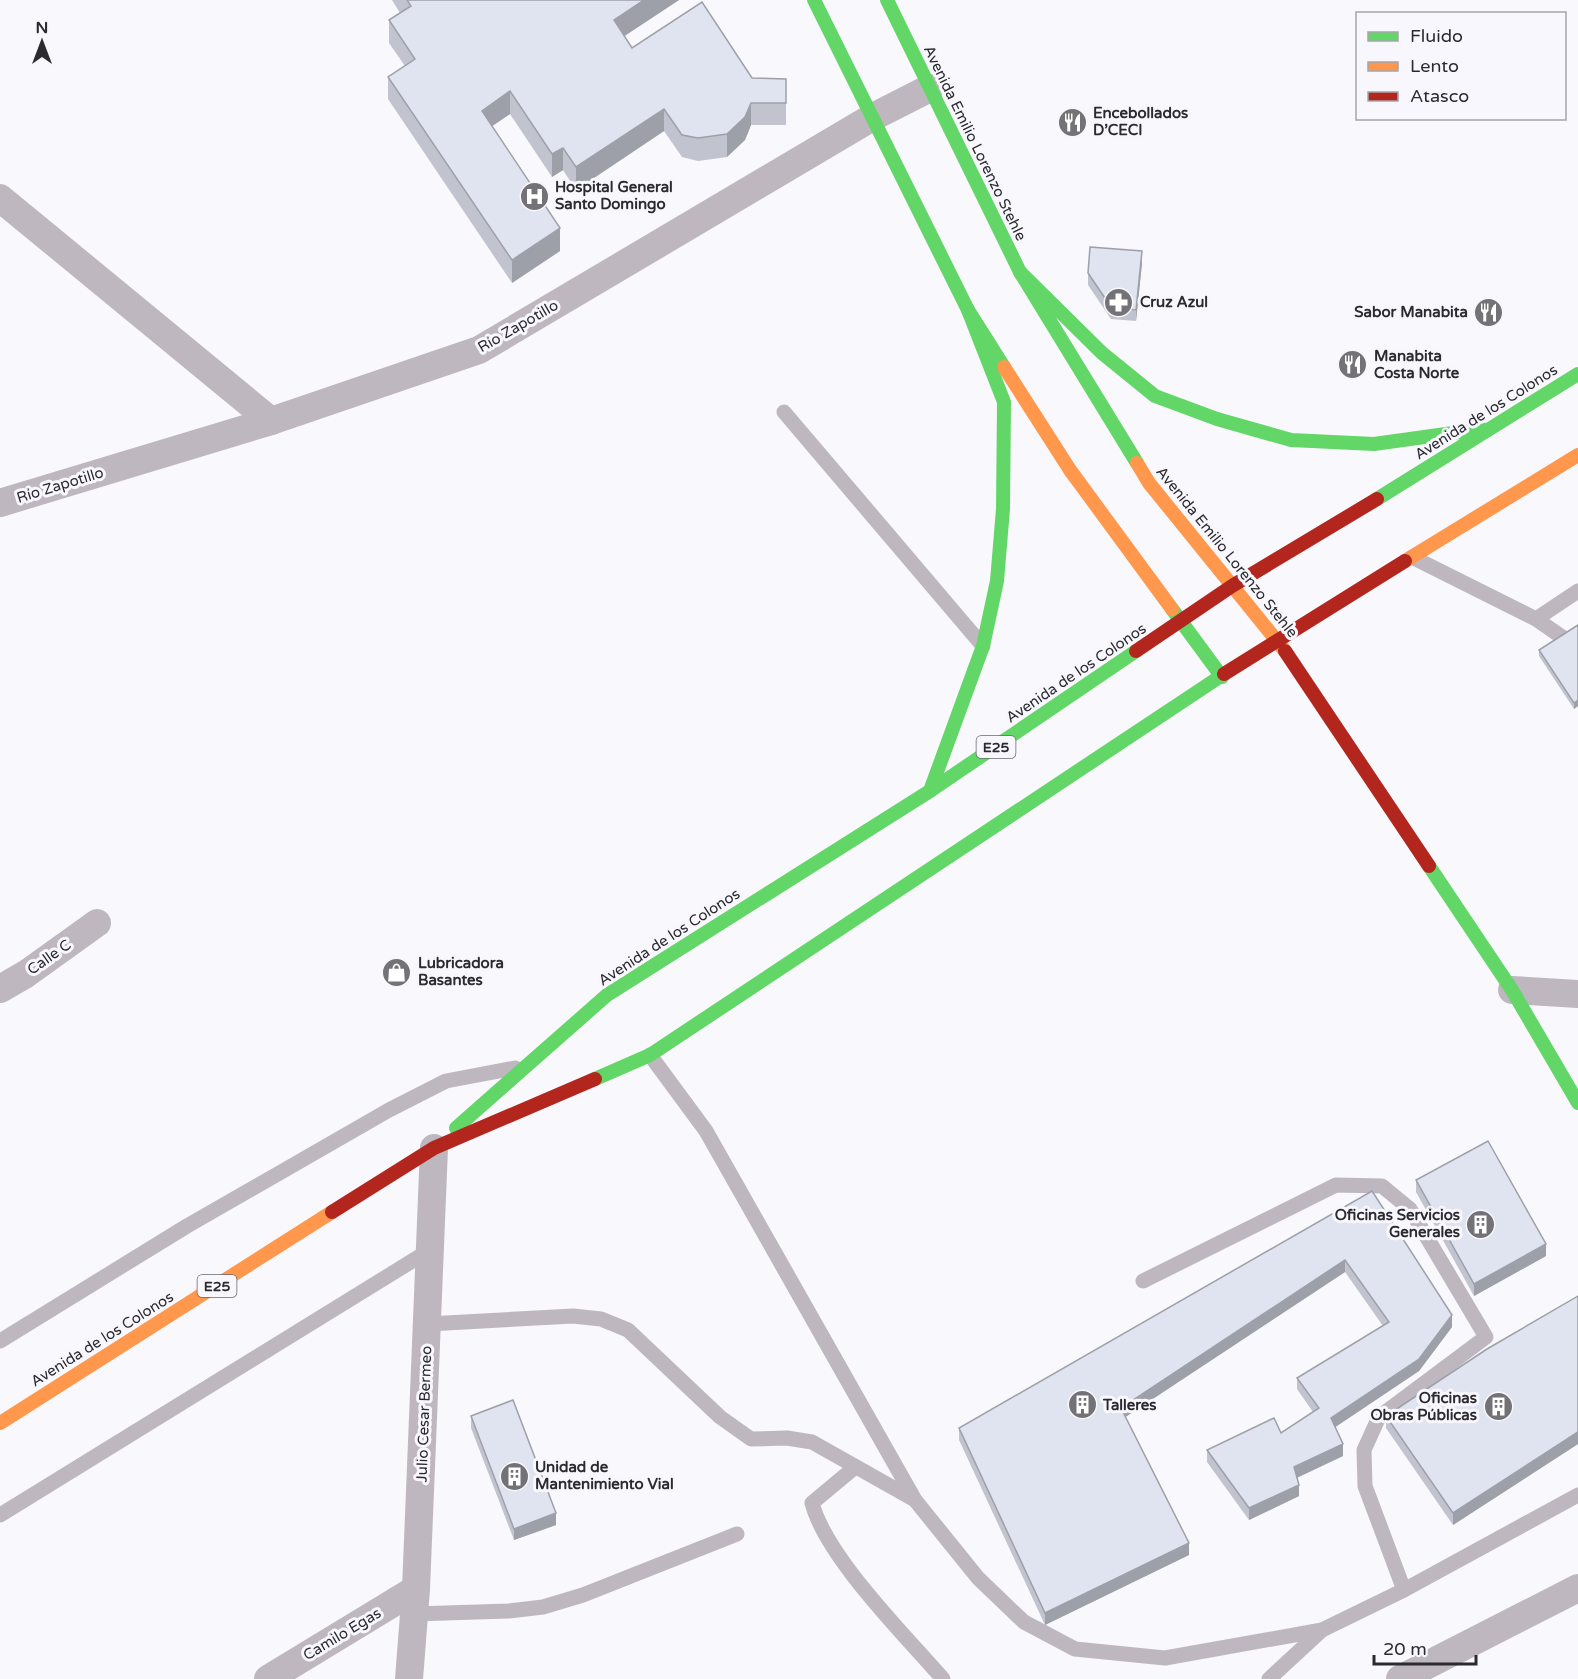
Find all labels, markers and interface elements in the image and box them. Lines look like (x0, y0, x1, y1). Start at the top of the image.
north arrow (12, 12, 72, 72)
legend (1356, 12, 1566, 120)
text: N (36, 18, 48, 38)
text: Fluido (1410, 25, 1463, 47)
street label: Avenida Emilio Lorenzo Stehle (920, 42, 1030, 244)
text: Lento (1410, 55, 1459, 77)
text: Atasco (1410, 85, 1469, 107)
place label: Encebollados D’CECI (1093, 104, 1188, 139)
restaurant icon: Encebollados D’CECI (1056, 106, 1088, 138)
place label: Hospital General Santo Domingo (555, 178, 673, 214)
hospital icon: Hospital General Santo Domingo (518, 180, 550, 212)
pharmacy icon: Cruz Azul (1103, 286, 1135, 318)
place label: Cruz Azul (1140, 293, 1208, 311)
street label: Río Zapotillo (475, 296, 561, 356)
restaurant icon: Sabor Manabita (1473, 296, 1505, 328)
place label: Sabor Manabita (1354, 303, 1468, 321)
place label: Manabita Costa Norte (1374, 347, 1460, 382)
restaurant icon: Manabita Costa Norte (1337, 349, 1369, 381)
street label: Avenida de los Colonos (1411, 361, 1561, 463)
street label: Río Zapotillo (14, 463, 106, 507)
street label: Avenida Emilio Lorenzo Stehle (1152, 463, 1302, 641)
street label: Avenida de los Colonos (1003, 619, 1149, 727)
road number: E25 (976, 736, 1016, 758)
street label: Avenida de los Colonos (595, 884, 743, 990)
street label: Calle C (24, 936, 74, 978)
place label: Lubricadora Basantes (418, 954, 504, 989)
shop icon: Lubricadora Basantes (381, 956, 413, 988)
place label: Oficinas Servicios Generales (1335, 1206, 1460, 1241)
building icon: Oficinas Servicios Generales (1465, 1208, 1497, 1240)
road number: E25 (198, 1275, 236, 1297)
street label: Avenida de los Colonos (27, 1288, 177, 1390)
street label: Julio Cesar Bermeo (413, 1345, 435, 1483)
building icon: Talleres (1066, 1389, 1098, 1421)
place label: Oficinas Obras Públicas (1371, 1389, 1477, 1424)
building icon: Oficinas Obras Públicas (1482, 1391, 1514, 1423)
place label: Talleres (1102, 1396, 1157, 1414)
place label: Unidad de Mantenimiento Vial (535, 1458, 674, 1493)
building icon: Unidad de Mantenimiento Vial (498, 1460, 530, 1492)
street label: Camilo Egas (300, 1604, 384, 1664)
scale bar (1374, 1628, 1476, 1666)
text: 20 m (1383, 1638, 1427, 1660)

